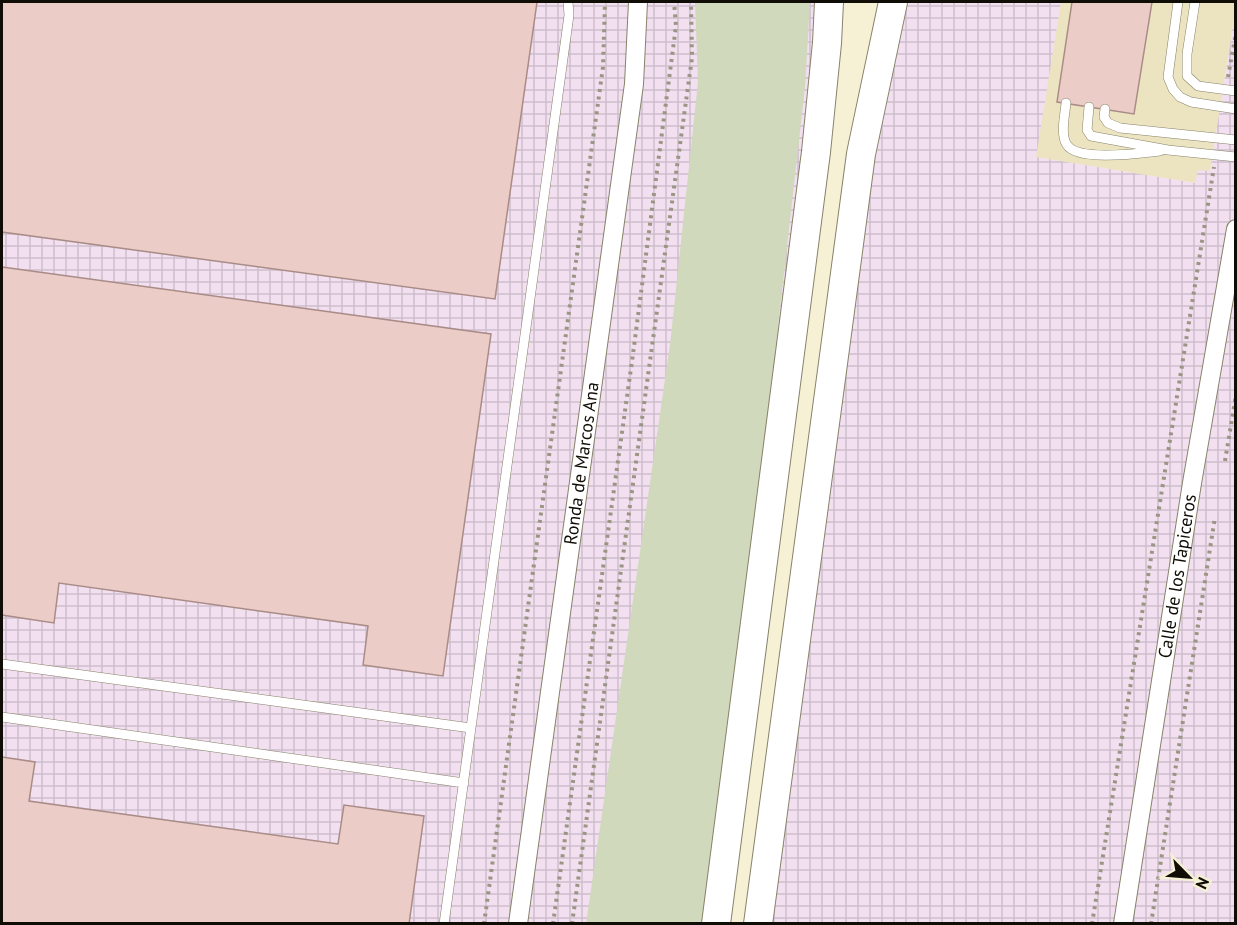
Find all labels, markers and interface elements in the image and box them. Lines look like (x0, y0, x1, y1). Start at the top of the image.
street label: Ronda de Marcos Ana (558, 380, 604, 546)
street label: Calle de los Tapiceros (1153, 493, 1201, 660)
north arrow (1159, 847, 1219, 907)
text: N (1191, 874, 1214, 892)

